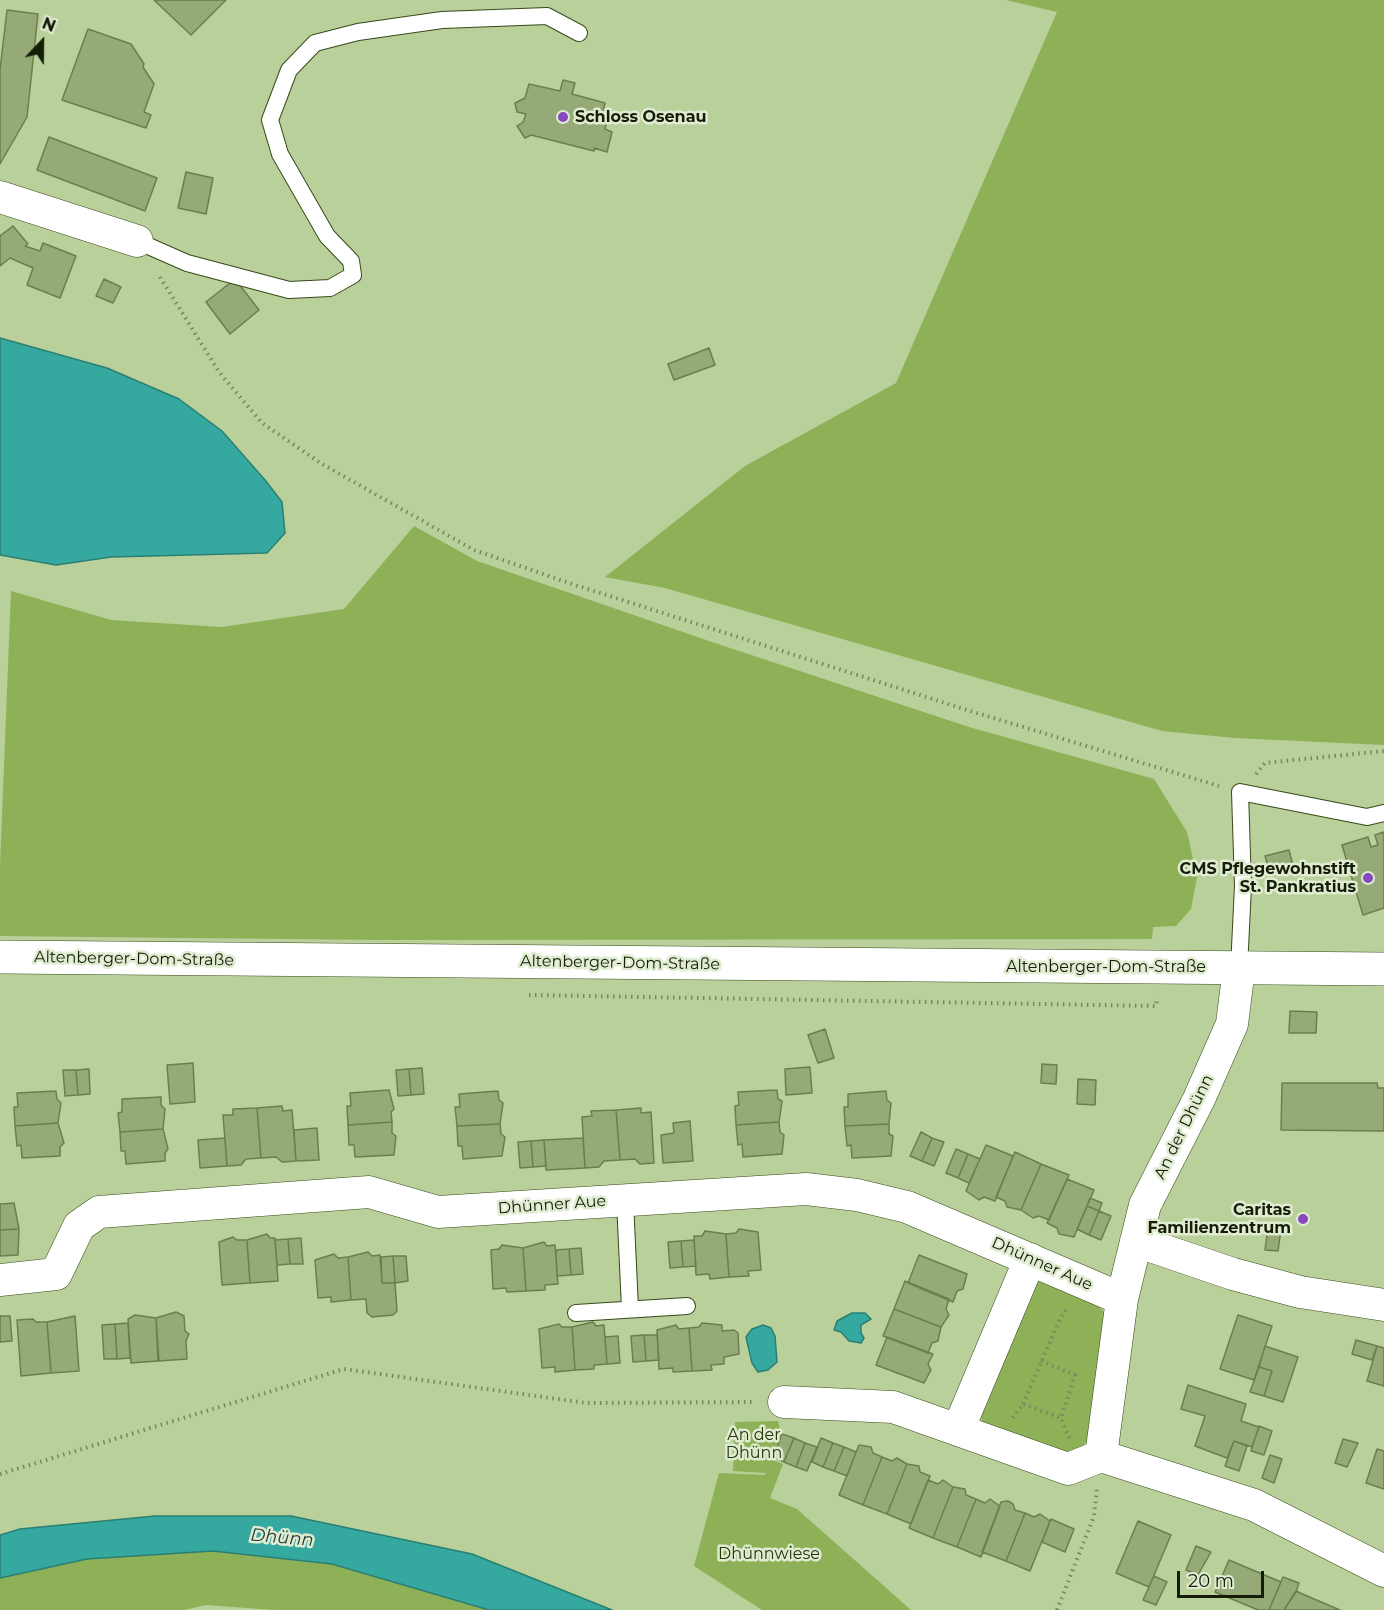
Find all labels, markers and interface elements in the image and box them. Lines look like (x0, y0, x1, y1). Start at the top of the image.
north arrow (12, 12, 72, 72)
text: N (39, 14, 58, 36)
place label: Schloss Osenau (575, 107, 706, 127)
marker: Schloss Osenau (556, 110, 570, 124)
place label: CMS Pflegewohnstift St. Pankratius (1180, 859, 1356, 897)
marker: CMS Pflegewohnstift St. Pankratius (1361, 871, 1375, 885)
street label: Altenberger-Dom-Straße (34, 948, 234, 970)
street label: Altenberger-Dom-Straße (520, 952, 720, 974)
street label: Altenberger-Dom-Straße (1006, 957, 1206, 977)
street label: An der Dhünn (1150, 1072, 1218, 1182)
street label: Dhünner Aue (497, 1192, 607, 1218)
place label: Caritas Familienzentrum (1147, 1200, 1291, 1238)
marker: Caritas Familienzentrum (1296, 1212, 1310, 1226)
street label: Dhünner Aue (989, 1233, 1095, 1295)
park label: An der Dhünn (726, 1425, 782, 1463)
water label: Dhünn (249, 1524, 315, 1552)
park label: Dhünnwiese (718, 1544, 820, 1564)
scale bar (1180, 1559, 1267, 1597)
text: 20 m (1188, 1570, 1234, 1592)

